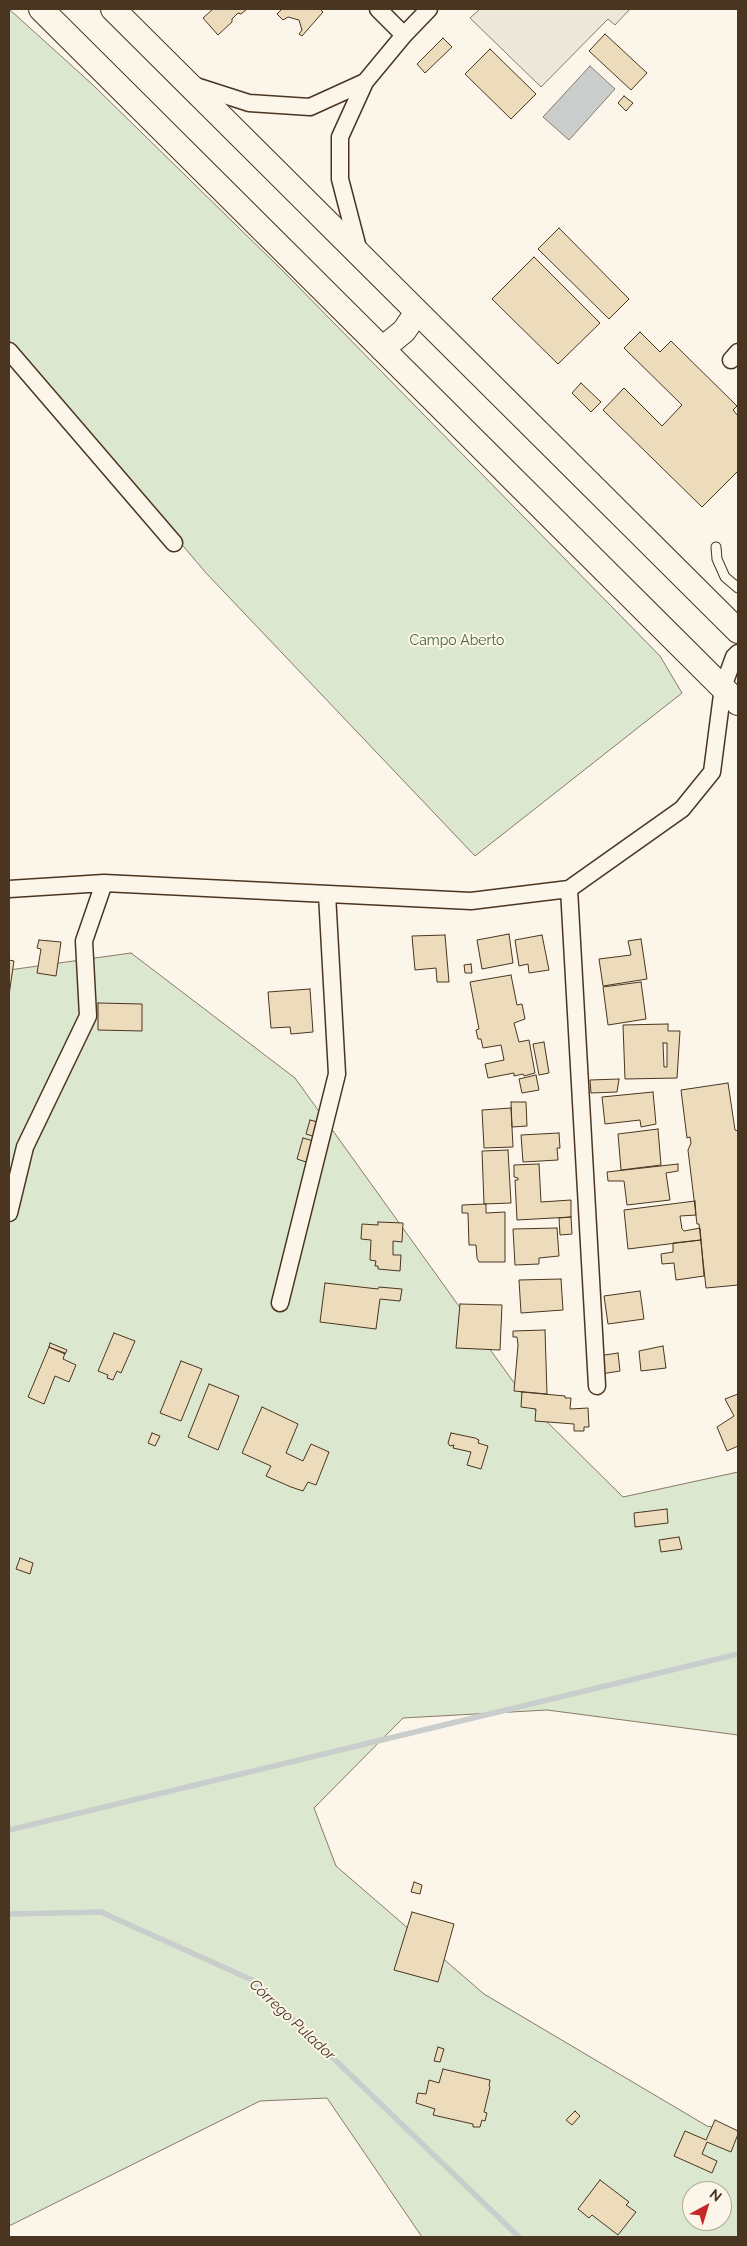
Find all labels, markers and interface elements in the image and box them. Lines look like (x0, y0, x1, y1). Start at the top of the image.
park label: Campo Aberto (410, 633, 504, 649)
water label: Córrego Pulador (245, 1976, 339, 2064)
north arrow (682, 2181, 732, 2231)
text: N (707, 2186, 725, 2205)

